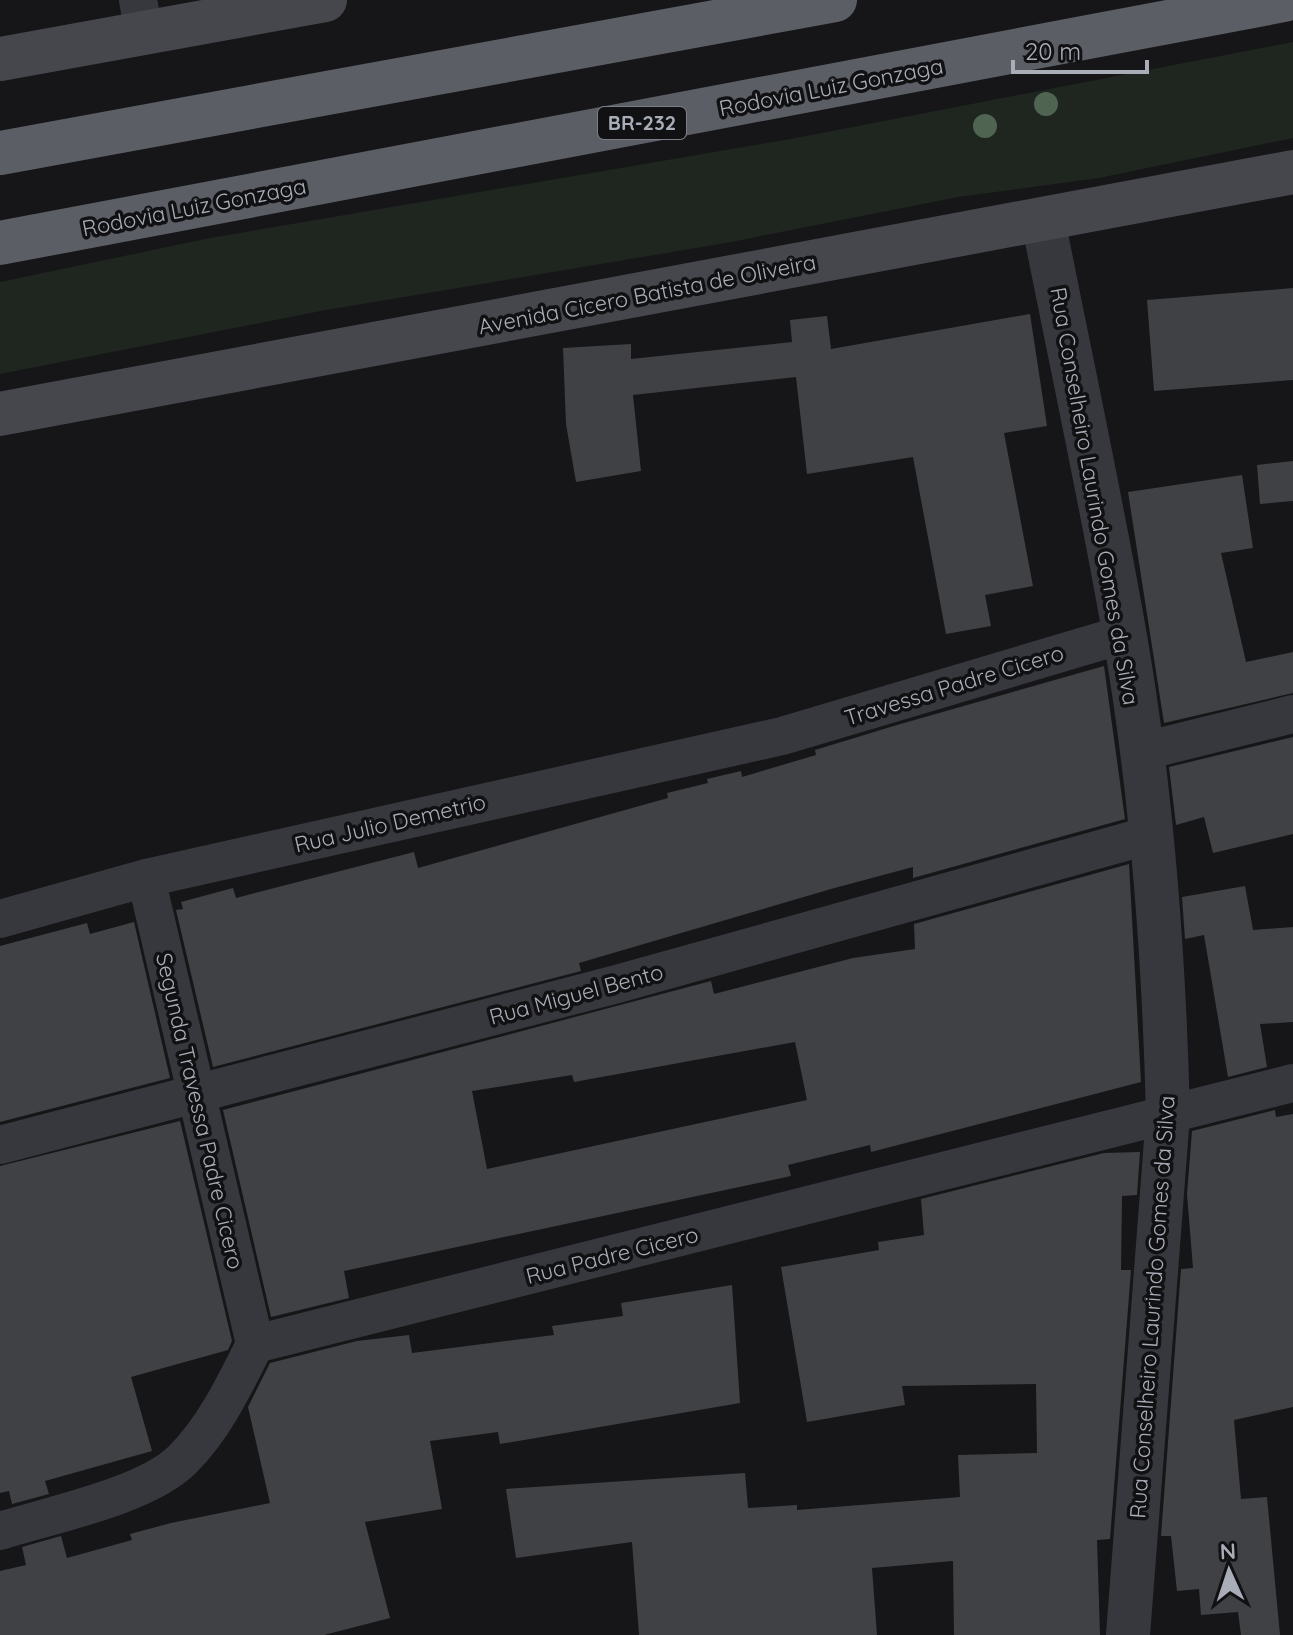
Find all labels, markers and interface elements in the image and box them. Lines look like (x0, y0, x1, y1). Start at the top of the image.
scale bar (1013, 24, 1147, 74)
text: 20 m (1025, 36, 1081, 66)
street label: Rodovia Luiz Gonzaga (717, 52, 945, 122)
road number: BR-232 (598, 107, 686, 139)
street label: Rodovia Luiz Gonzaga (80, 172, 308, 242)
street label: Avenida Cicero Batista de Oliveira (476, 247, 818, 341)
street label: Rua Conselheiro Laurindo Gomes da Silva (1044, 285, 1146, 707)
street label: Travessa Padre Cicero (841, 638, 1067, 732)
street label: Rua Julio Demetrio (292, 787, 488, 859)
street label: Segunda Travessa Padre Cicero (150, 950, 250, 1272)
street label: Rua Miguel Bento (486, 957, 666, 1031)
street label: Rua Conselheiro Laurindo Gomes da Silva (1123, 1095, 1181, 1519)
street label: Rua Padre Cicero (523, 1220, 701, 1290)
north arrow (1189, 1531, 1269, 1611)
text: N (1219, 1537, 1237, 1565)

